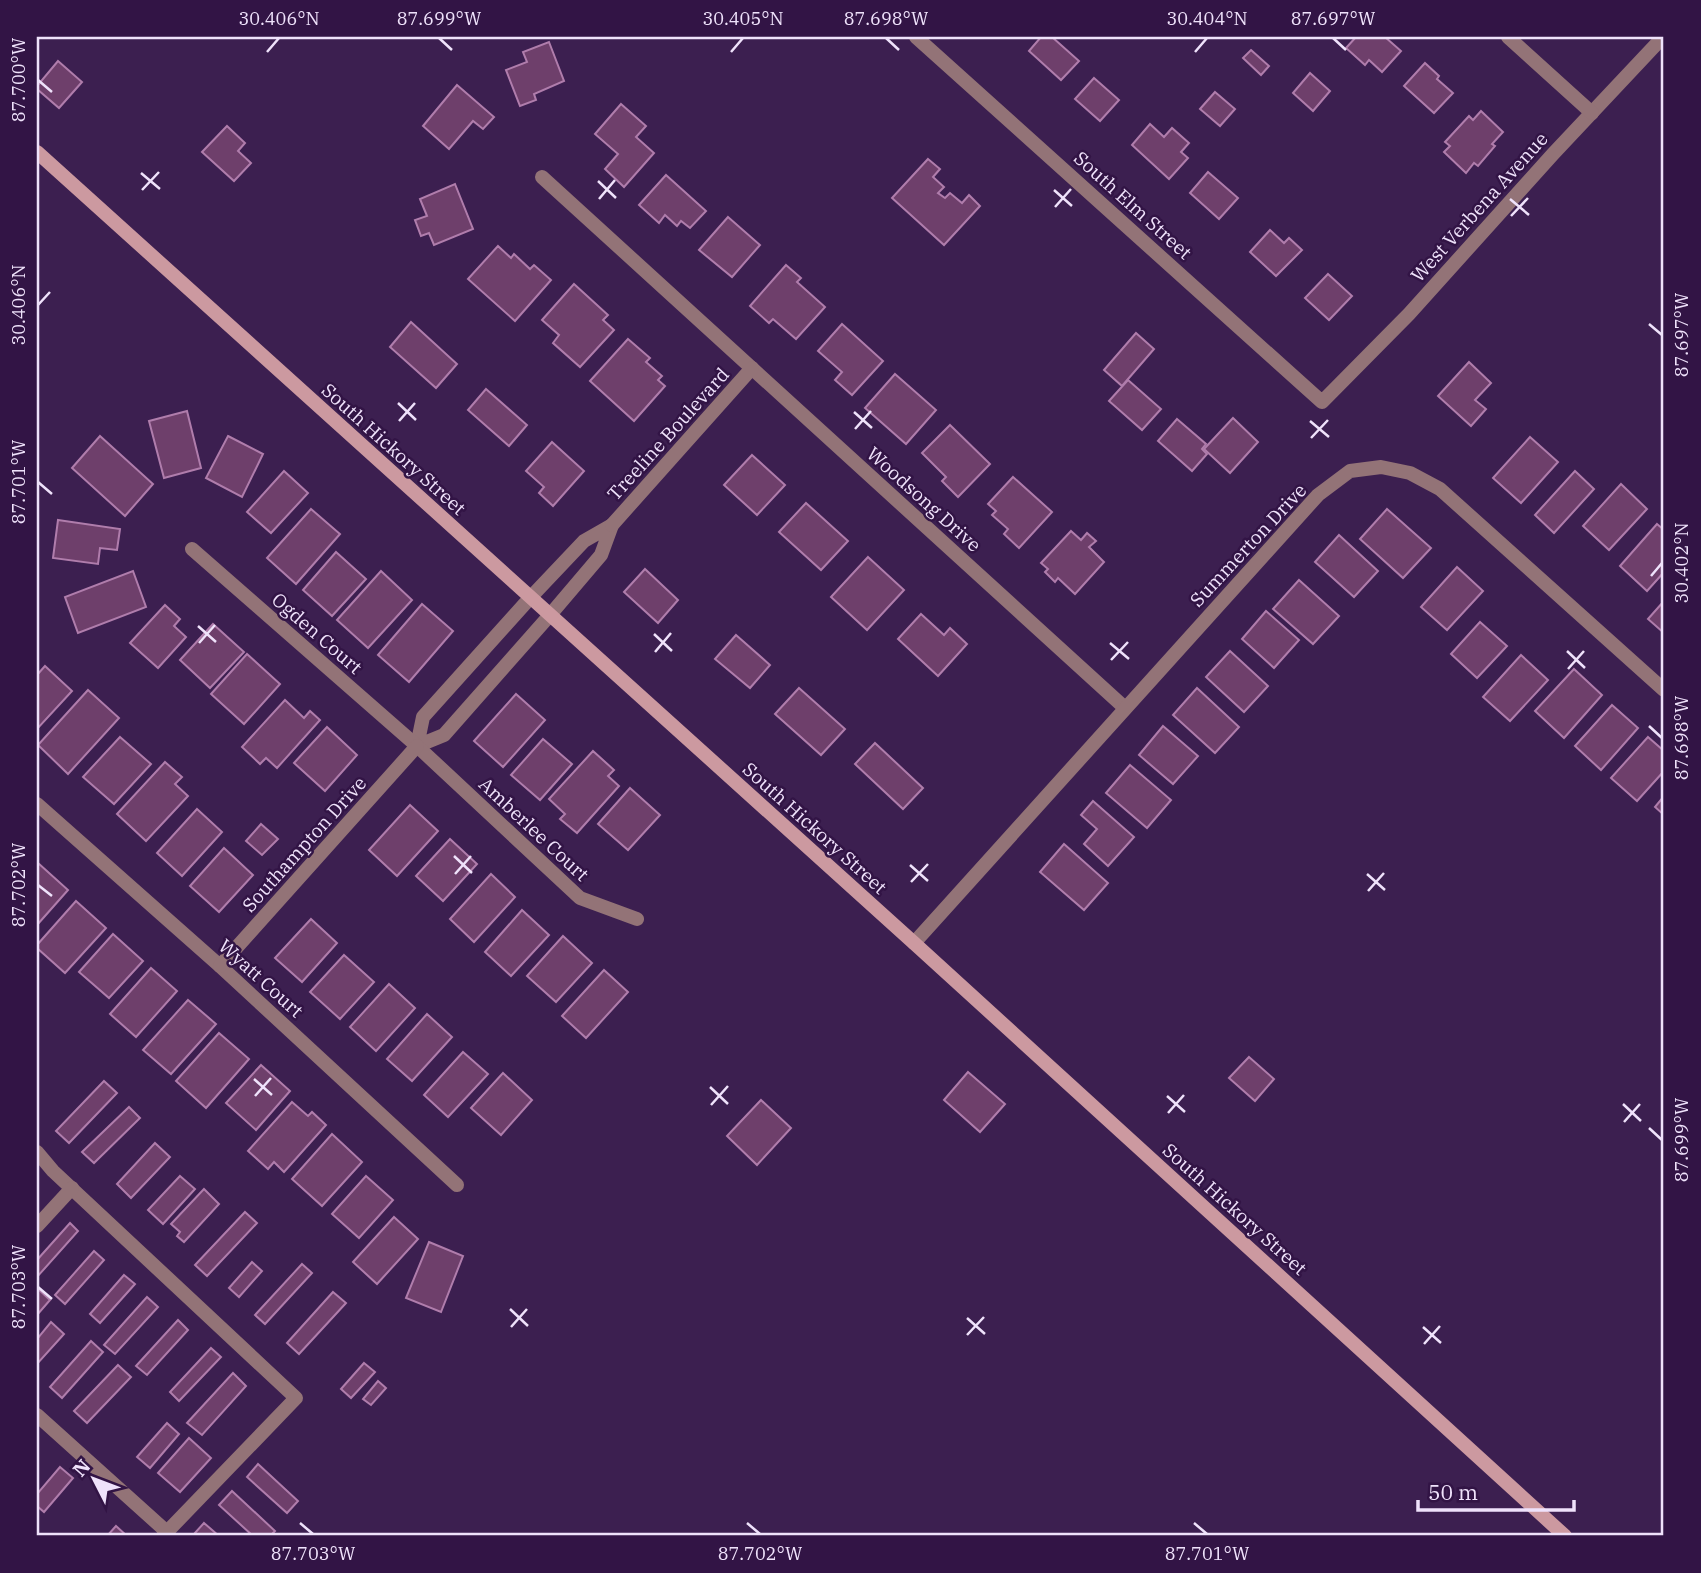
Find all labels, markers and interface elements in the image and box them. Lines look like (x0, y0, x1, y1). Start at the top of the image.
text: 30.406°N (238, 7, 320, 30)
text: 87.699°W (397, 7, 482, 30)
text: 30.405°N (702, 7, 784, 30)
text: 87.698°W (844, 7, 929, 30)
text: 30.404°N (1166, 7, 1248, 30)
text: 87.697°W (1291, 7, 1376, 30)
text: 87.700°W (7, 37, 30, 122)
street label: West Verbena Avenue (1405, 127, 1553, 287)
street label: South Elm Street (1069, 146, 1197, 264)
text: 30.406°N (7, 264, 30, 346)
text: 87.697°W (1670, 292, 1693, 377)
street label: Treeline Boulevard (602, 363, 734, 505)
street label: South Hickory Street (317, 378, 471, 520)
text: 87.701°W (7, 439, 30, 524)
street label: Woodsong Drive (862, 441, 986, 557)
street label: Summerton Drive (1185, 478, 1311, 612)
text: 30.402°N (1670, 522, 1693, 604)
street label: Ogden Court (267, 587, 367, 679)
text: 87.698°W (1670, 695, 1693, 780)
street label: South Hickory Street (738, 757, 892, 899)
street label: Southampton Drive (237, 771, 371, 917)
street label: Amberlee Court (474, 772, 594, 886)
text: 87.702°W (7, 842, 30, 927)
street label: Wyatt Court (214, 934, 309, 1023)
text: 87.699°W (1670, 1097, 1693, 1182)
street label: South Hickory Street (1158, 1138, 1312, 1280)
text: 87.703°W (7, 1244, 30, 1329)
north arrow (60, 1444, 130, 1514)
text: N (67, 1454, 95, 1481)
scale bar (1418, 1468, 1573, 1512)
text: 50 m (1428, 1478, 1478, 1506)
text: 87.703°W (271, 1542, 356, 1565)
text: 87.702°W (718, 1542, 803, 1565)
text: 87.701°W (1165, 1542, 1250, 1565)

